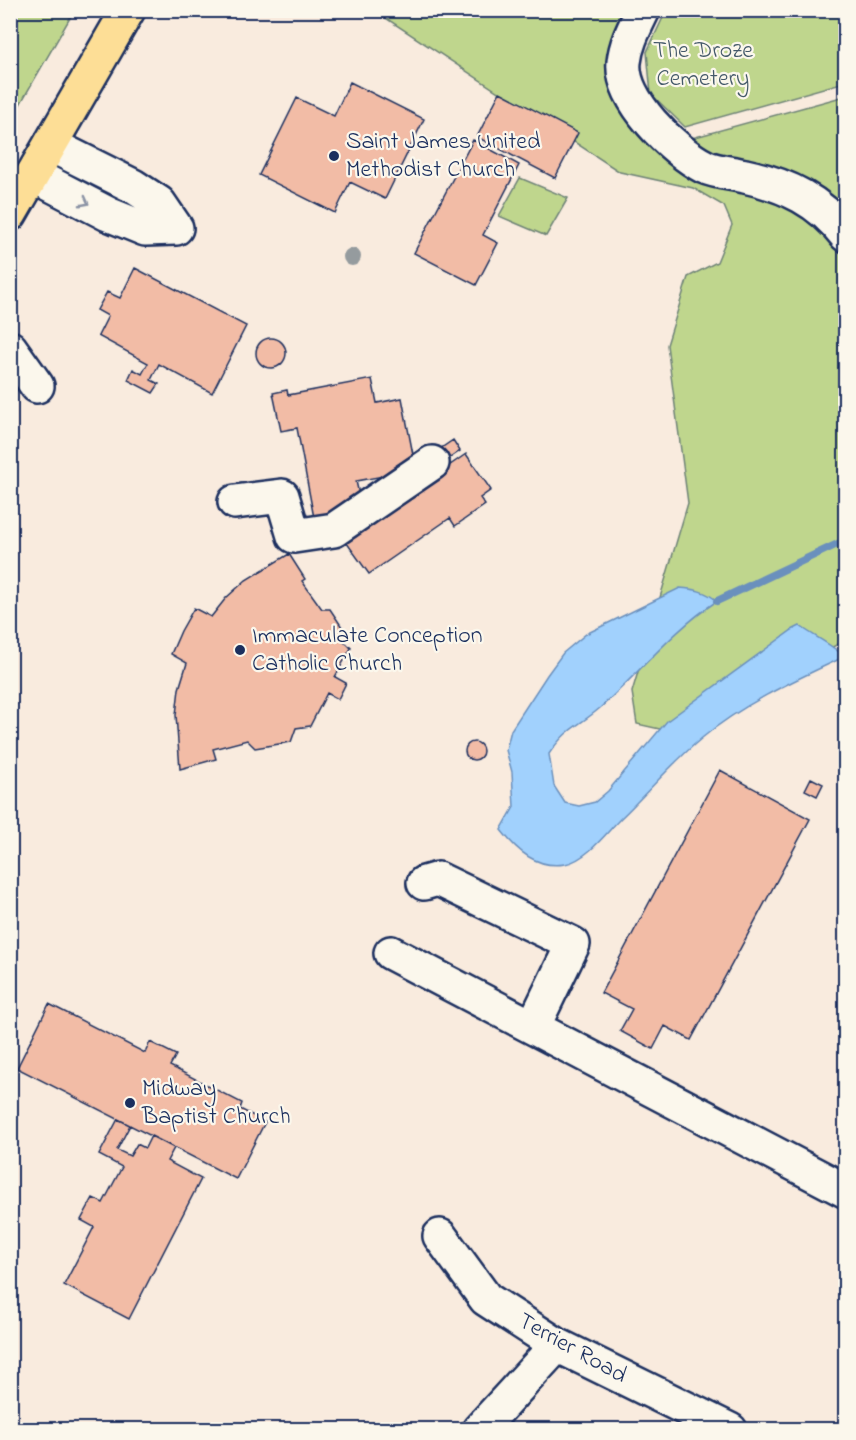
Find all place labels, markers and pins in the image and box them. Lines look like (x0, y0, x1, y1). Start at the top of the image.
place label: Saint James United Methodist Church (346, 125, 541, 188)
marker: Saint James United Methodist Church (327, 149, 341, 163)
place label: Immaculate Conception Catholic Church (252, 619, 483, 682)
marker: Immaculate Conception Catholic Church (233, 643, 247, 657)
place label: Midway Baptist Church (141, 1072, 291, 1135)
marker: Midway Baptist Church (123, 1096, 137, 1110)

